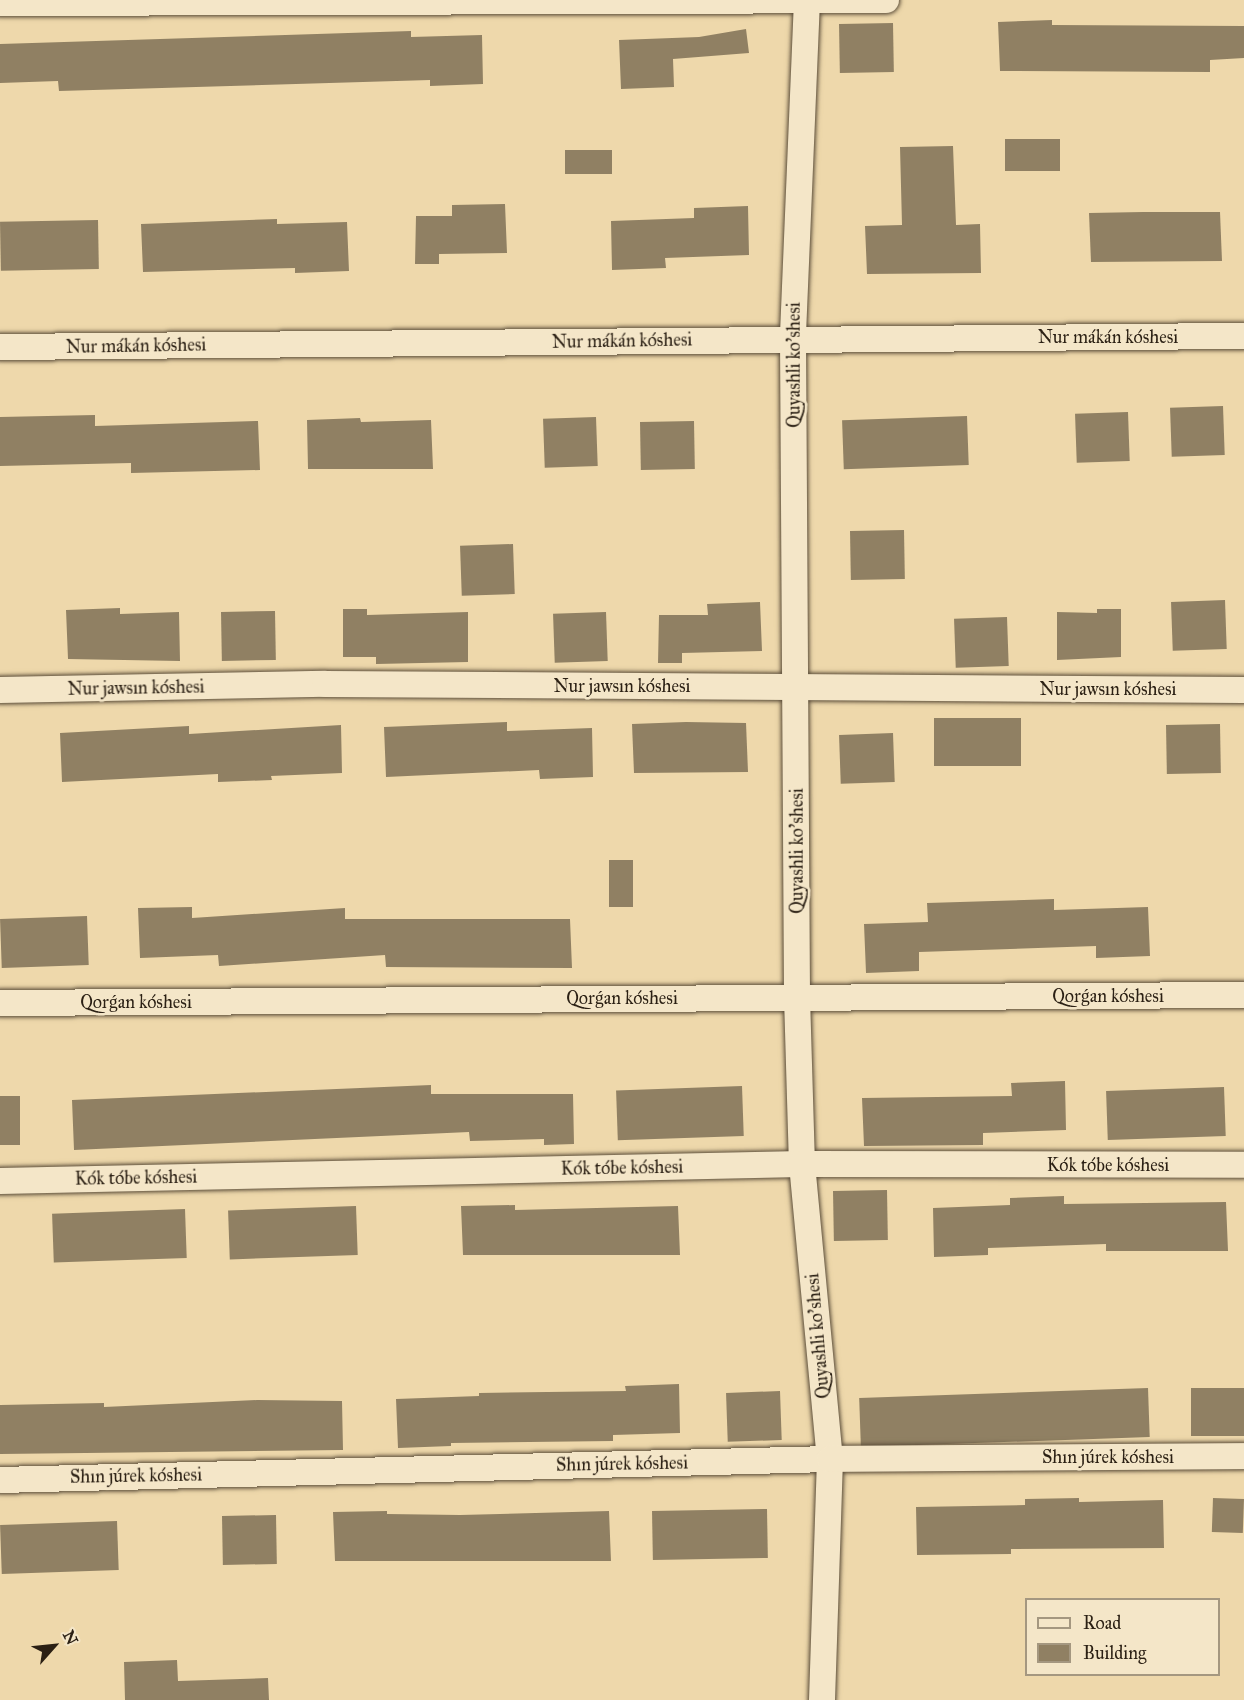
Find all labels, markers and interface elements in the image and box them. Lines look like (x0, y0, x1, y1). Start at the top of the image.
street label: Quyashli ko'shesi (783, 302, 805, 428)
street label: Nur mákán kóshesi (1038, 326, 1178, 348)
street label: Nur mákán kóshesi (552, 329, 692, 353)
street label: Nur mákán kóshesi (66, 334, 206, 358)
street label: Nur jawsın kóshesi (554, 675, 690, 697)
street label: Nur jawsın kóshesi (67, 676, 205, 700)
street label: Nur jawsın kóshesi (1040, 678, 1176, 700)
street label: Quyashli ko'shesi (786, 788, 808, 914)
street label: Qorǵan kóshesi (1052, 985, 1164, 1007)
street label: Qorǵan kóshesi (566, 987, 678, 1009)
street label: Qorǵan kóshesi (80, 991, 192, 1013)
street label: Kók tóbe kóshesi (1047, 1154, 1169, 1176)
street label: Kók tóbe kóshesi (561, 1156, 683, 1180)
street label: Kók tóbe kóshesi (75, 1166, 197, 1190)
street label: Quyashli ko'shesi (802, 1272, 834, 1400)
street label: Shın júrek kóshesi (1042, 1446, 1174, 1468)
street label: Shın júrek kóshesi (556, 1452, 688, 1476)
street label: Shın júrek kóshesi (70, 1464, 202, 1488)
legend (1025, 1598, 1220, 1676)
text: Road (1083, 1612, 1121, 1634)
north arrow (24, 1616, 84, 1676)
text: N (59, 1627, 82, 1648)
text: Building (1083, 1642, 1146, 1664)

